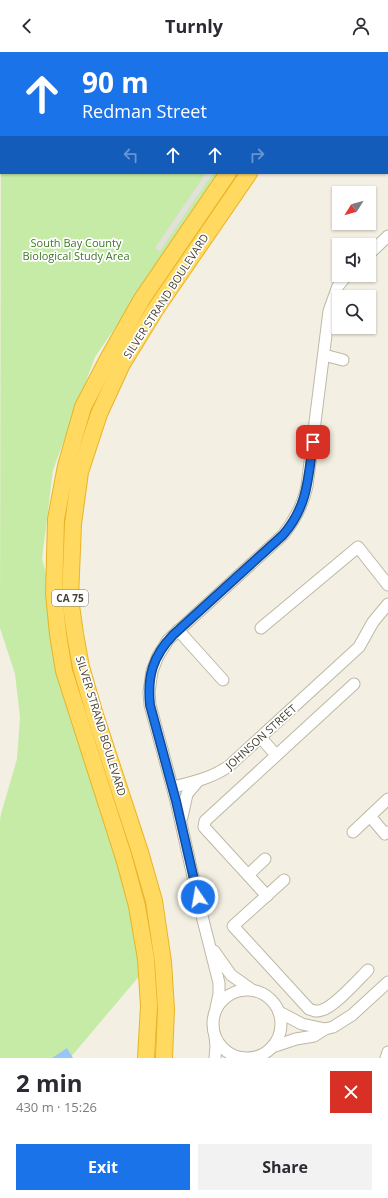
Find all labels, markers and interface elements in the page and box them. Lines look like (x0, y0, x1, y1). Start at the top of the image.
text: Turnly (165, 14, 223, 38)
icon: back (16, 15, 38, 37)
icon: person (350, 15, 372, 37)
text: 90 m (82, 63, 149, 101)
icon: ahead (16, 68, 68, 120)
text: Redman Street (82, 99, 207, 123)
icon: left (120, 144, 142, 166)
icon: ahead (162, 144, 184, 166)
icon: ahead (204, 144, 226, 166)
icon: right (246, 144, 268, 166)
north arrow (332, 186, 376, 230)
map controls (332, 186, 376, 334)
street label: SILVER STRAND BOULEVARD (120, 230, 212, 361)
park label: South Bay County Biological Study Area (22, 235, 130, 263)
button: sound (332, 238, 376, 282)
button: search (332, 290, 376, 334)
pin (296, 425, 330, 459)
icon: arrive (302, 431, 324, 453)
road number: CA 75 (52, 590, 88, 606)
street label: SILVER STRAND BOULEVARD (73, 654, 130, 798)
street label: JOHNSON STREET (221, 701, 299, 773)
position arrow (177, 876, 219, 918)
text: 2 min (16, 1066, 83, 1099)
button: close (330, 1071, 372, 1113)
text: 430 m · 15:26 (16, 1098, 97, 1116)
button: Exit (16, 1144, 190, 1190)
button: Share (198, 1144, 372, 1190)

